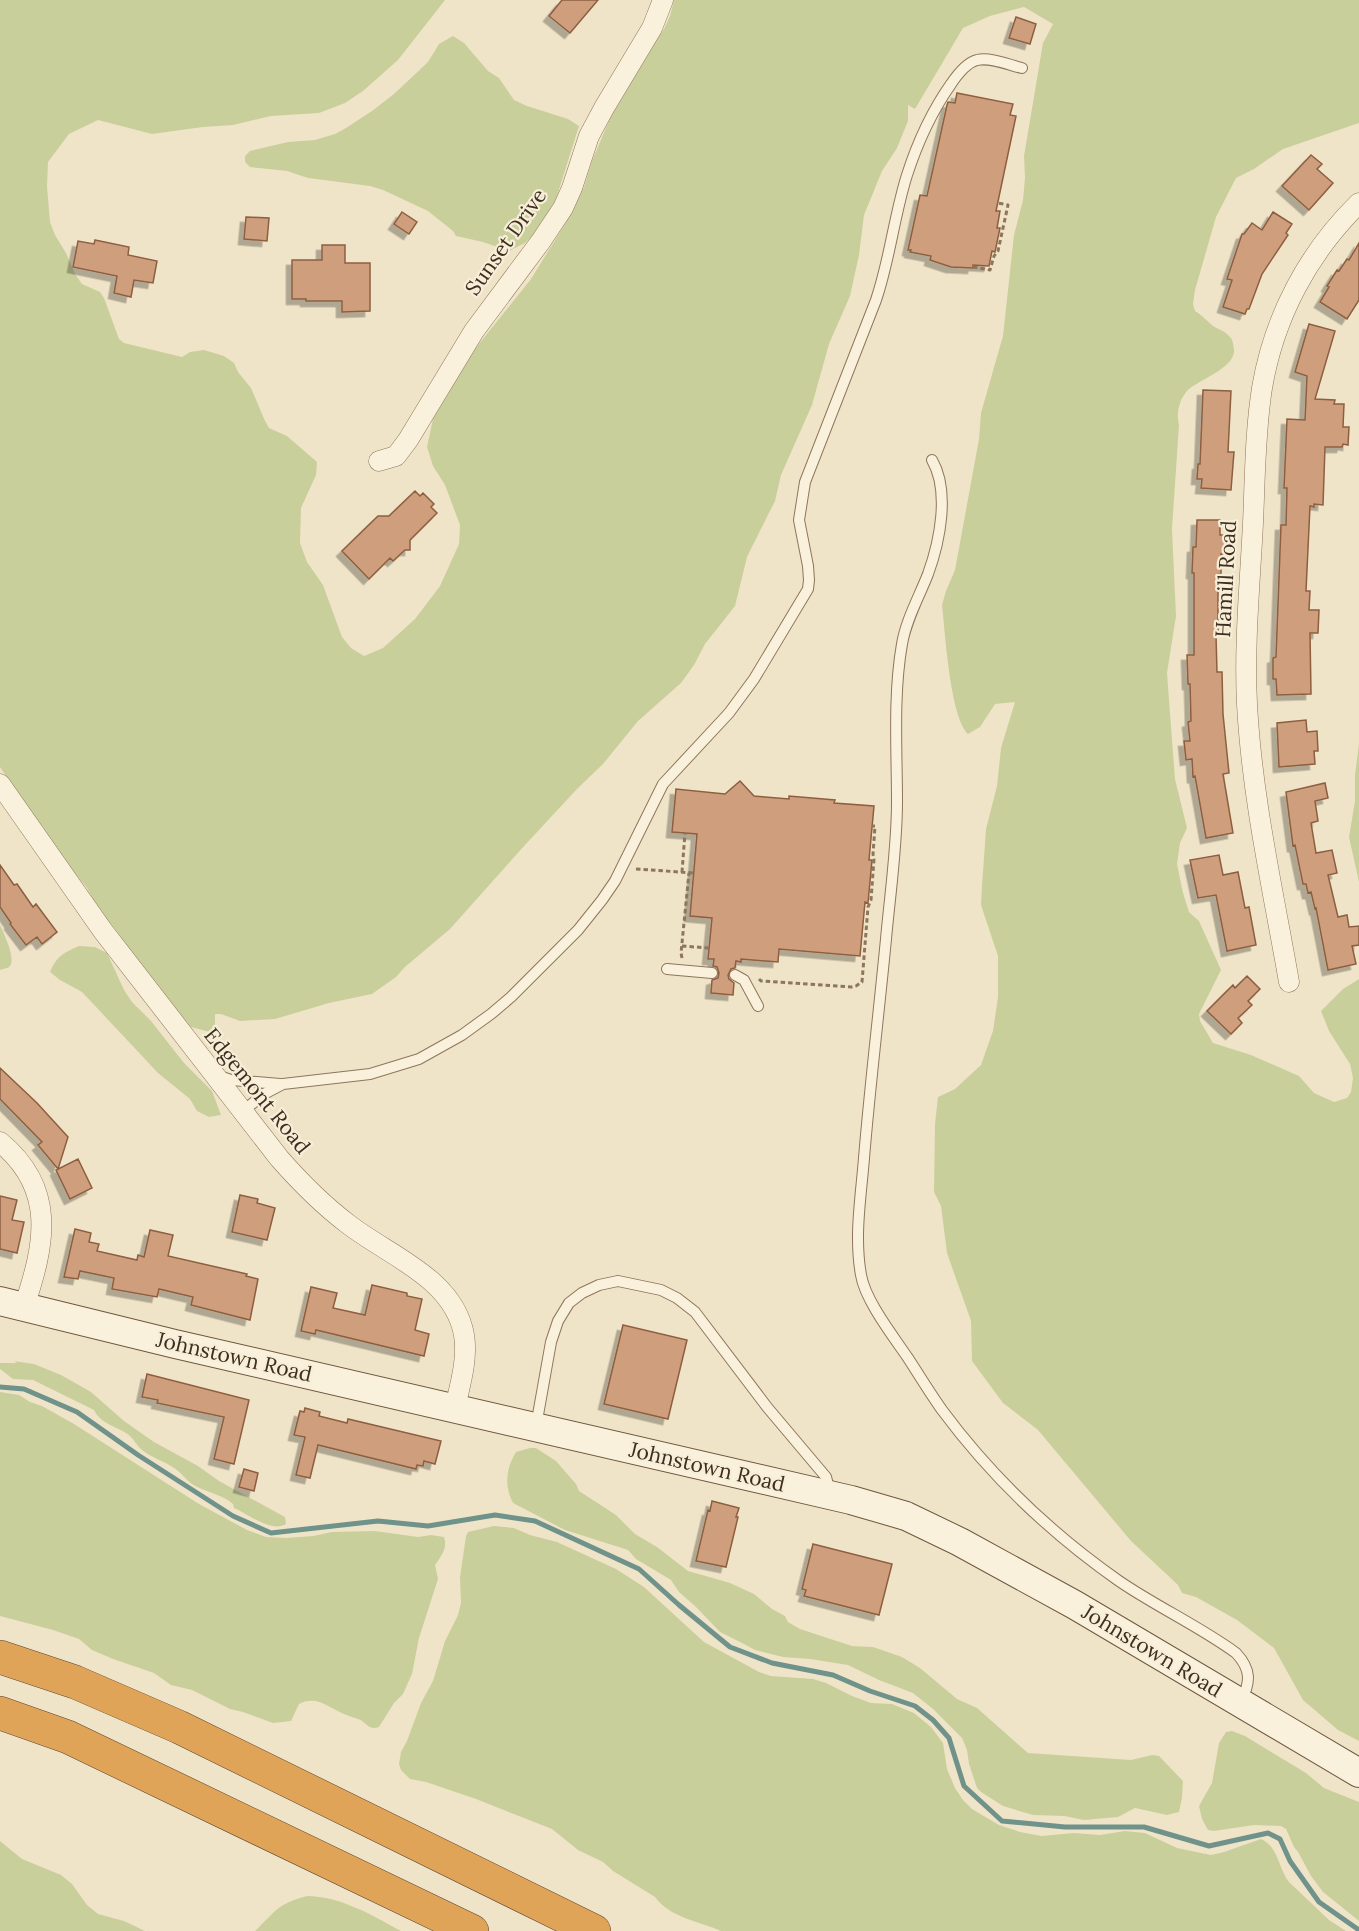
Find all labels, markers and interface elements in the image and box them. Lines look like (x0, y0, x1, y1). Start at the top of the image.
street label: Sunset Drive (459, 183, 552, 300)
street label: Hamill Road (1209, 520, 1242, 638)
street label: Edgemont Road (198, 1022, 316, 1159)
street label: Johnstown Road (153, 1325, 315, 1388)
street label: Johnstown Road (626, 1435, 788, 1498)
street label: Johnstown Road (1076, 1598, 1227, 1703)

